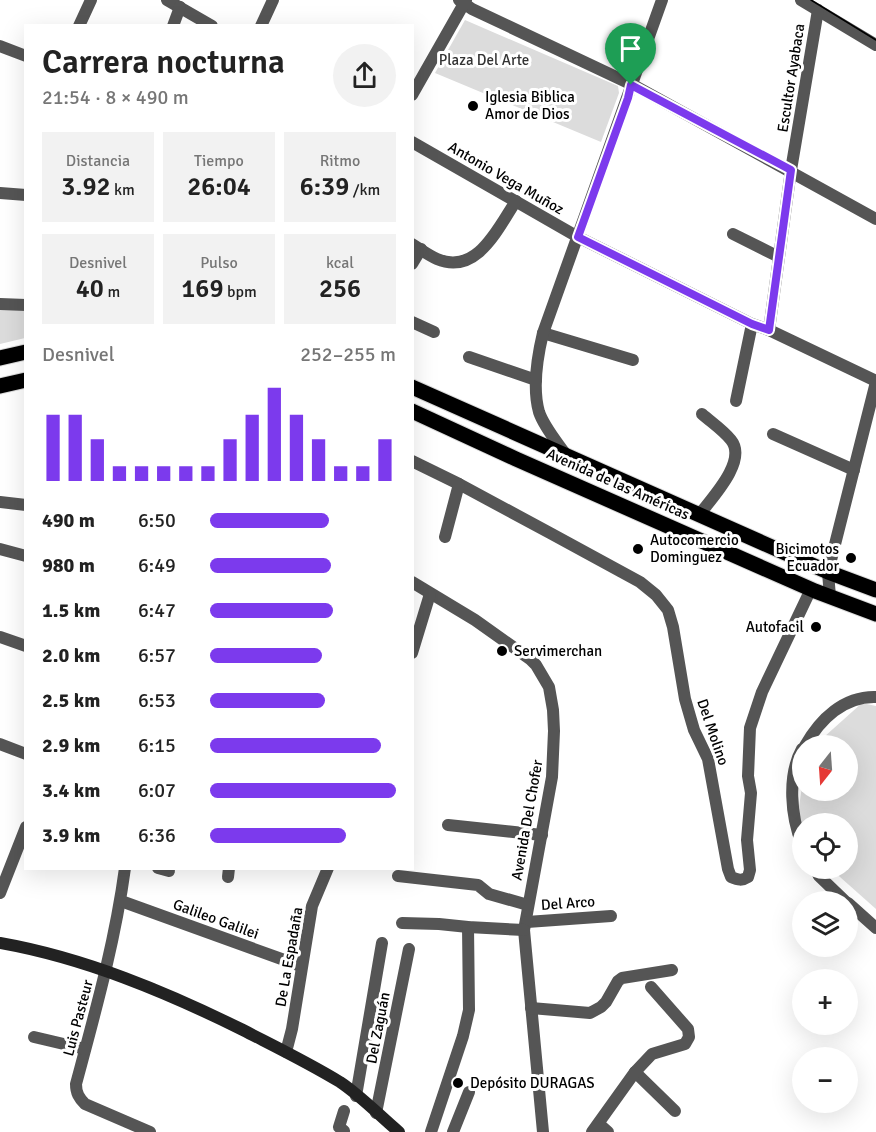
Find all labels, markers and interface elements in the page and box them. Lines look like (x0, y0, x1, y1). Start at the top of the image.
street label: Escultor Ayabaca (774, 22, 808, 134)
pin (605, 23, 656, 85)
icon: arrive (614, 32, 647, 65)
text: Carrera nocturna (42, 42, 285, 83)
button: share (333, 44, 396, 107)
park label: Plaza Del Arte (439, 51, 529, 69)
text: 21:54 · 8 × 490 m (42, 85, 189, 110)
place label: Iglesia Biblica Amor de Dios (485, 88, 575, 123)
marker: Iglesia Biblica Amor de Dios (466, 99, 480, 113)
street label: Antonio Vega Muñoz (445, 138, 567, 219)
text: Distancia (66, 151, 130, 171)
text: Tiempo (194, 151, 244, 171)
text: Ritmo (320, 151, 360, 171)
text: 3.92 (61, 171, 110, 203)
text: 26:04 (187, 171, 251, 203)
text: 6:39 (300, 171, 349, 203)
text: km (110, 180, 135, 200)
text: /km (349, 180, 380, 200)
text: Desnivel (69, 253, 127, 273)
text: Pulso (200, 253, 238, 273)
text: kcal (326, 253, 354, 273)
text: 40 (76, 273, 104, 305)
text: 169 (181, 273, 223, 305)
text: 256 (319, 273, 361, 305)
text: m (104, 282, 120, 302)
text: bpm (223, 282, 257, 302)
text: Desnivel (42, 342, 115, 367)
text: 252–255 m (300, 342, 396, 367)
street label: Avenida de las Américas (544, 444, 693, 524)
text: 490 m (42, 508, 95, 533)
text: 6:50 (138, 508, 176, 533)
place label: Autocomercio Dominguez (650, 531, 739, 566)
place label: Bicimotos Ecuador (775, 540, 839, 575)
marker: Autocomercio Dominguez (631, 542, 645, 556)
marker: Bicimotos Ecuador (844, 551, 858, 565)
text: 980 m (42, 553, 95, 578)
text: 6:49 (138, 553, 176, 578)
text: 1.5 km (42, 598, 100, 623)
text: 6:47 (138, 598, 176, 623)
place label: Autofacil (746, 618, 804, 636)
marker: Autofacil (809, 620, 823, 634)
place label: Servimerchan (514, 642, 602, 660)
text: 2.0 km (42, 643, 100, 668)
text: 6:57 (138, 643, 176, 668)
marker: Servimerchan (495, 644, 509, 658)
text: 2.5 km (42, 688, 100, 713)
text: 6:53 (138, 688, 176, 713)
street label: Del Molino (693, 696, 733, 768)
text: 2.9 km (42, 733, 100, 758)
text: 6:15 (138, 733, 176, 758)
north arrow (792, 735, 858, 801)
map controls (792, 735, 858, 1113)
street label: Avenida Del Chofer (508, 758, 547, 882)
text: 3.4 km (42, 778, 100, 803)
text: 6:07 (138, 778, 176, 803)
button: locate (792, 813, 858, 879)
text: 3.9 km (42, 823, 100, 848)
text: 6:36 (138, 823, 176, 848)
button: layers (792, 891, 858, 957)
street label: Del Arco (540, 892, 596, 914)
street label: Galileo Galilei (171, 895, 261, 943)
street label: De La Espadaña (271, 906, 307, 1008)
button: + (792, 969, 858, 1035)
street label: Luis Pasteur (59, 977, 97, 1058)
street label: Del Zaguán (362, 991, 394, 1065)
button: − (792, 1047, 858, 1113)
place label: Depósito DURAGAS (470, 1074, 595, 1092)
marker: Depósito DURAGAS (451, 1076, 465, 1090)

